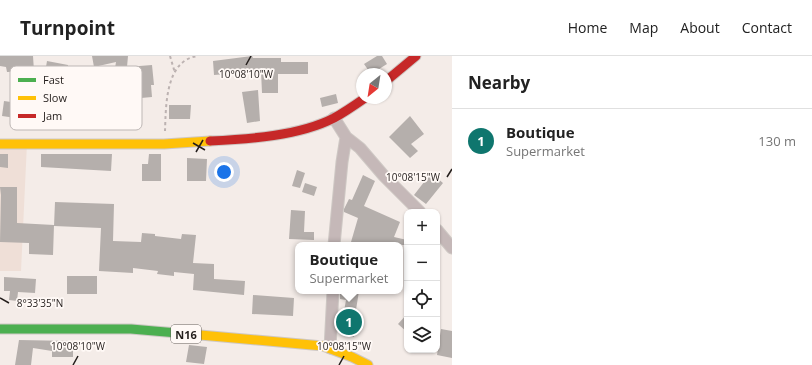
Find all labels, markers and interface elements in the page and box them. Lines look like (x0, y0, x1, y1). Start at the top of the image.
text: Turnpoint (20, 15, 115, 41)
text: Home (568, 18, 607, 37)
text: Map (629, 18, 658, 37)
text: About (680, 18, 720, 37)
text: Contact (742, 18, 792, 37)
legend (10, 66, 142, 130)
text: 10°08'10"W (219, 67, 274, 81)
north arrow (356, 68, 392, 104)
text: Nearby (468, 71, 530, 94)
text: Fast (43, 72, 64, 87)
text: Slow (43, 90, 67, 105)
text: Jam (42, 108, 62, 123)
text: Boutique (506, 122, 575, 142)
text: 1 (477, 132, 485, 150)
text: 130 m (758, 132, 796, 150)
text: Supermarket (506, 142, 585, 160)
your location (214, 162, 234, 182)
text: 10°08'15"W (386, 170, 441, 184)
map controls (404, 209, 440, 353)
button: + (404, 209, 440, 245)
popup (295, 242, 403, 294)
button: − (404, 245, 440, 281)
text: Boutique (309, 249, 378, 269)
text: Supermarket (309, 269, 389, 287)
button: locate (404, 281, 440, 317)
text: 8°33'35"N (17, 296, 63, 310)
pin: 1 (336, 307, 362, 337)
button: layers (404, 317, 440, 353)
road number: N16 (171, 325, 201, 343)
text: 10°08'10"W (51, 339, 106, 353)
text: 10°08'15"W (317, 339, 372, 353)

